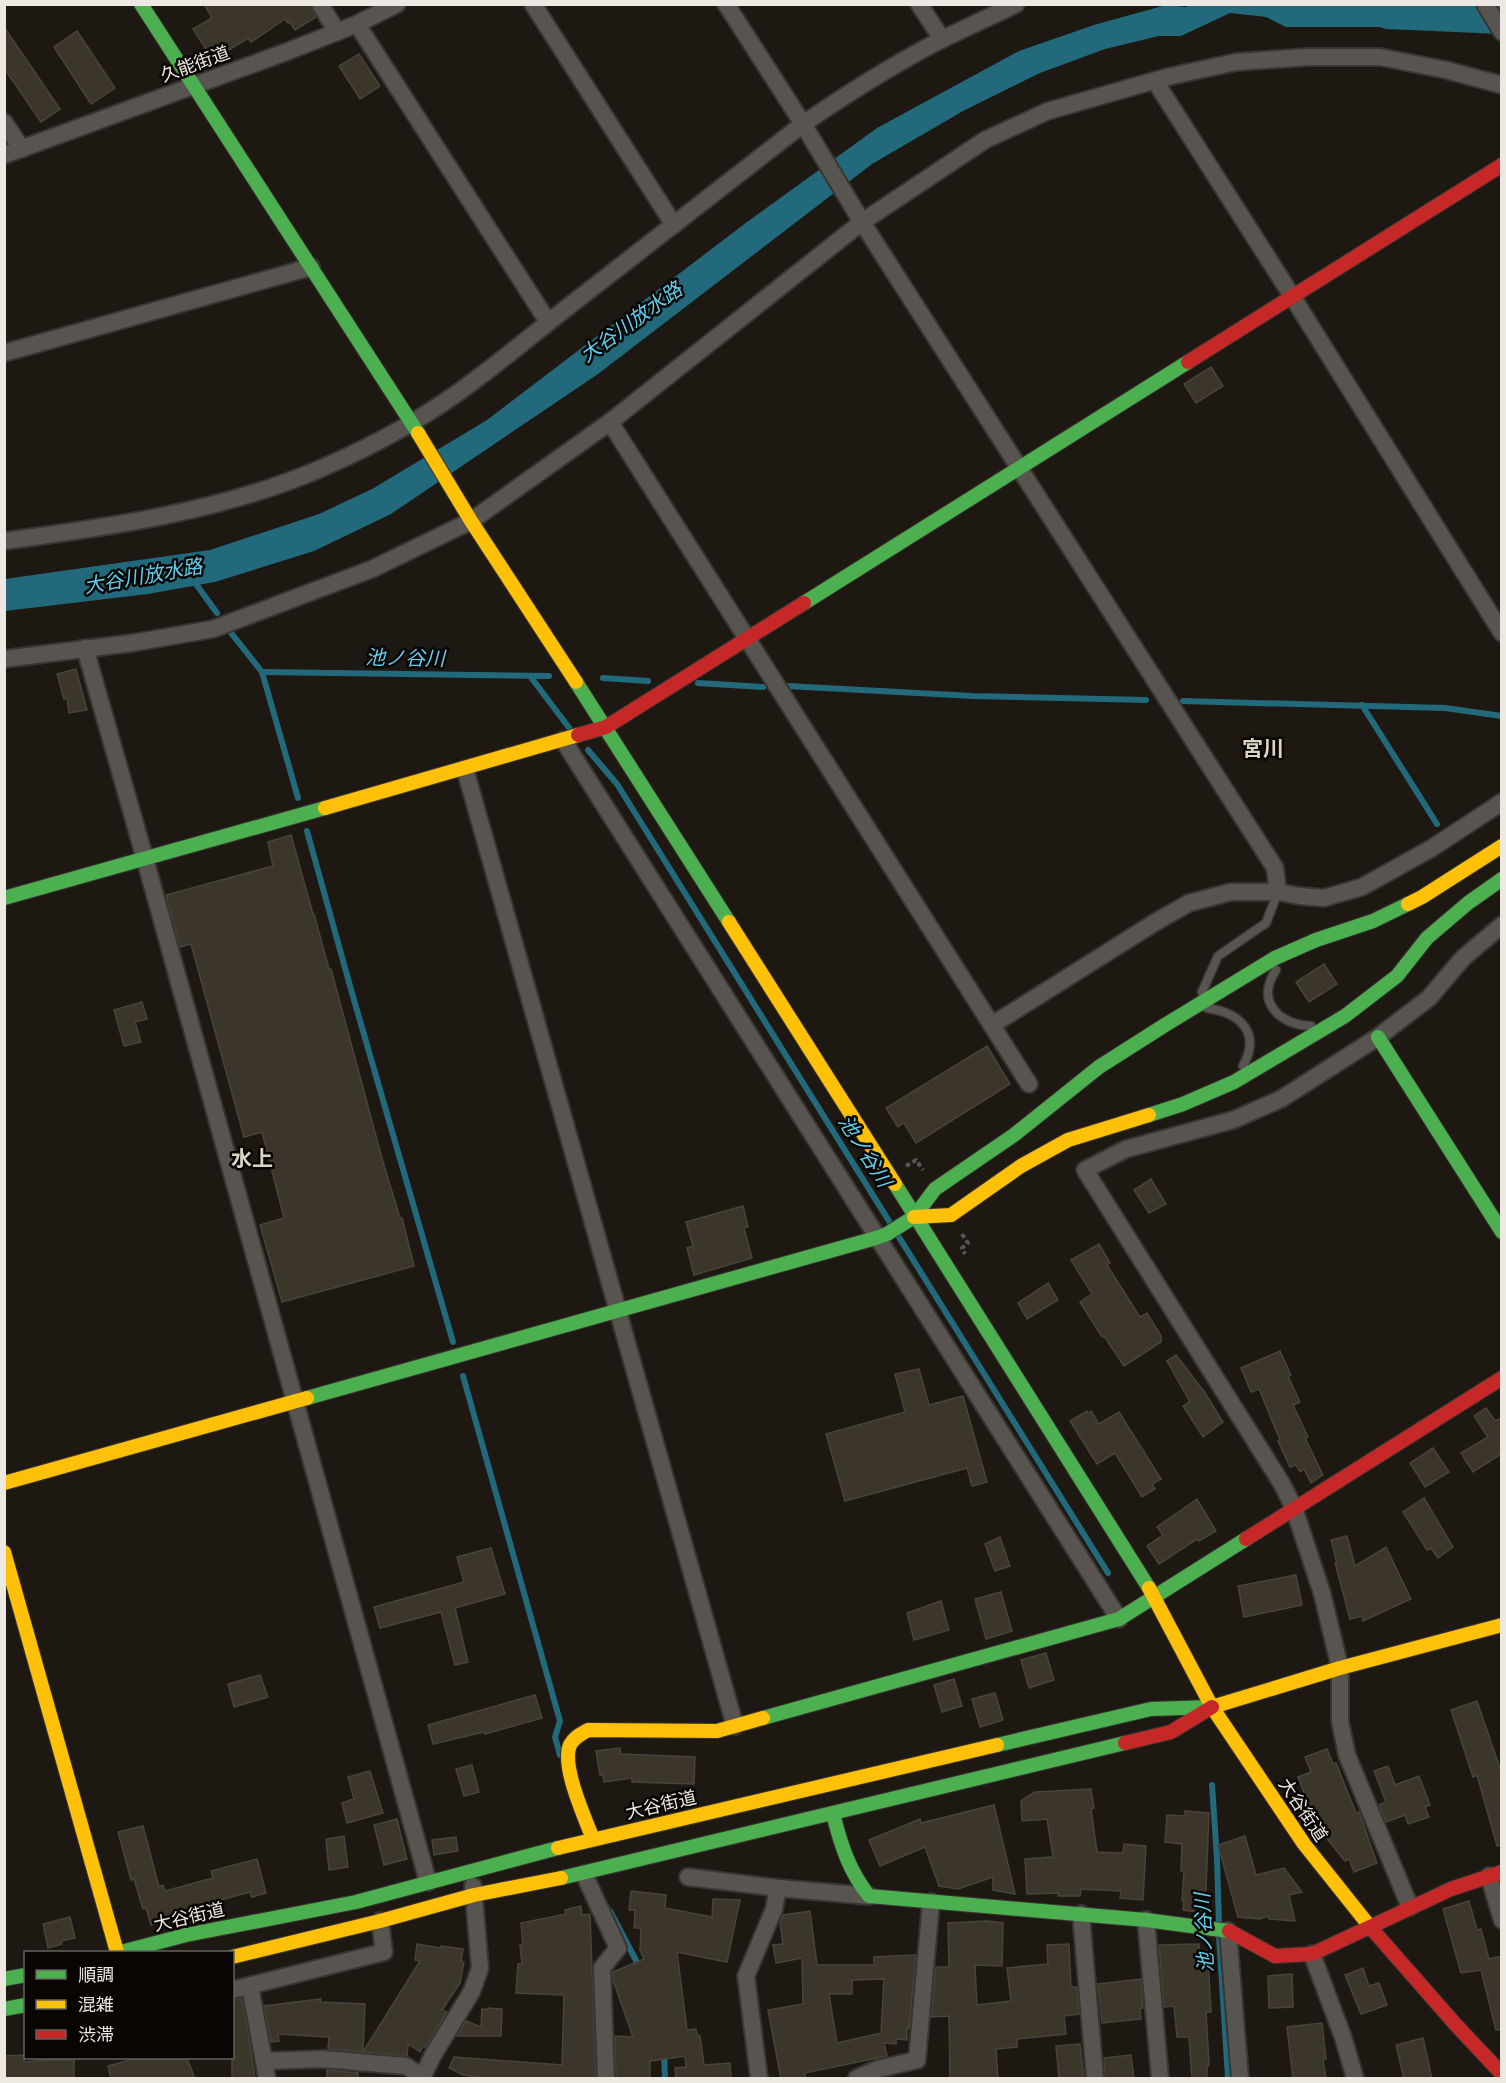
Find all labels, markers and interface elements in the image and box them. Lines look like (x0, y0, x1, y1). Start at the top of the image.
street label: 久能街道 (157, 41, 233, 87)
water label: 大谷川放水路 (575, 276, 688, 367)
water label: 大谷川放水路 (82, 553, 206, 598)
water label: 池ノ谷川 (365, 645, 447, 671)
district label: 宮川 (1242, 736, 1284, 761)
water label: 池ノ谷川 (834, 1111, 897, 1193)
district label: 水上 (231, 1146, 273, 1171)
street label: 大谷街道 (1274, 1774, 1332, 1846)
street label: 大谷街道 (623, 1786, 699, 1824)
water label: 池ノ谷川 (1190, 1890, 1218, 1974)
street label: 大谷街道 (151, 1898, 227, 1936)
legend (24, 1951, 234, 2059)
text: 順調 (78, 1964, 114, 1986)
text: 混雑 (78, 1994, 114, 2016)
text: 渋滞 (78, 2024, 114, 2046)

